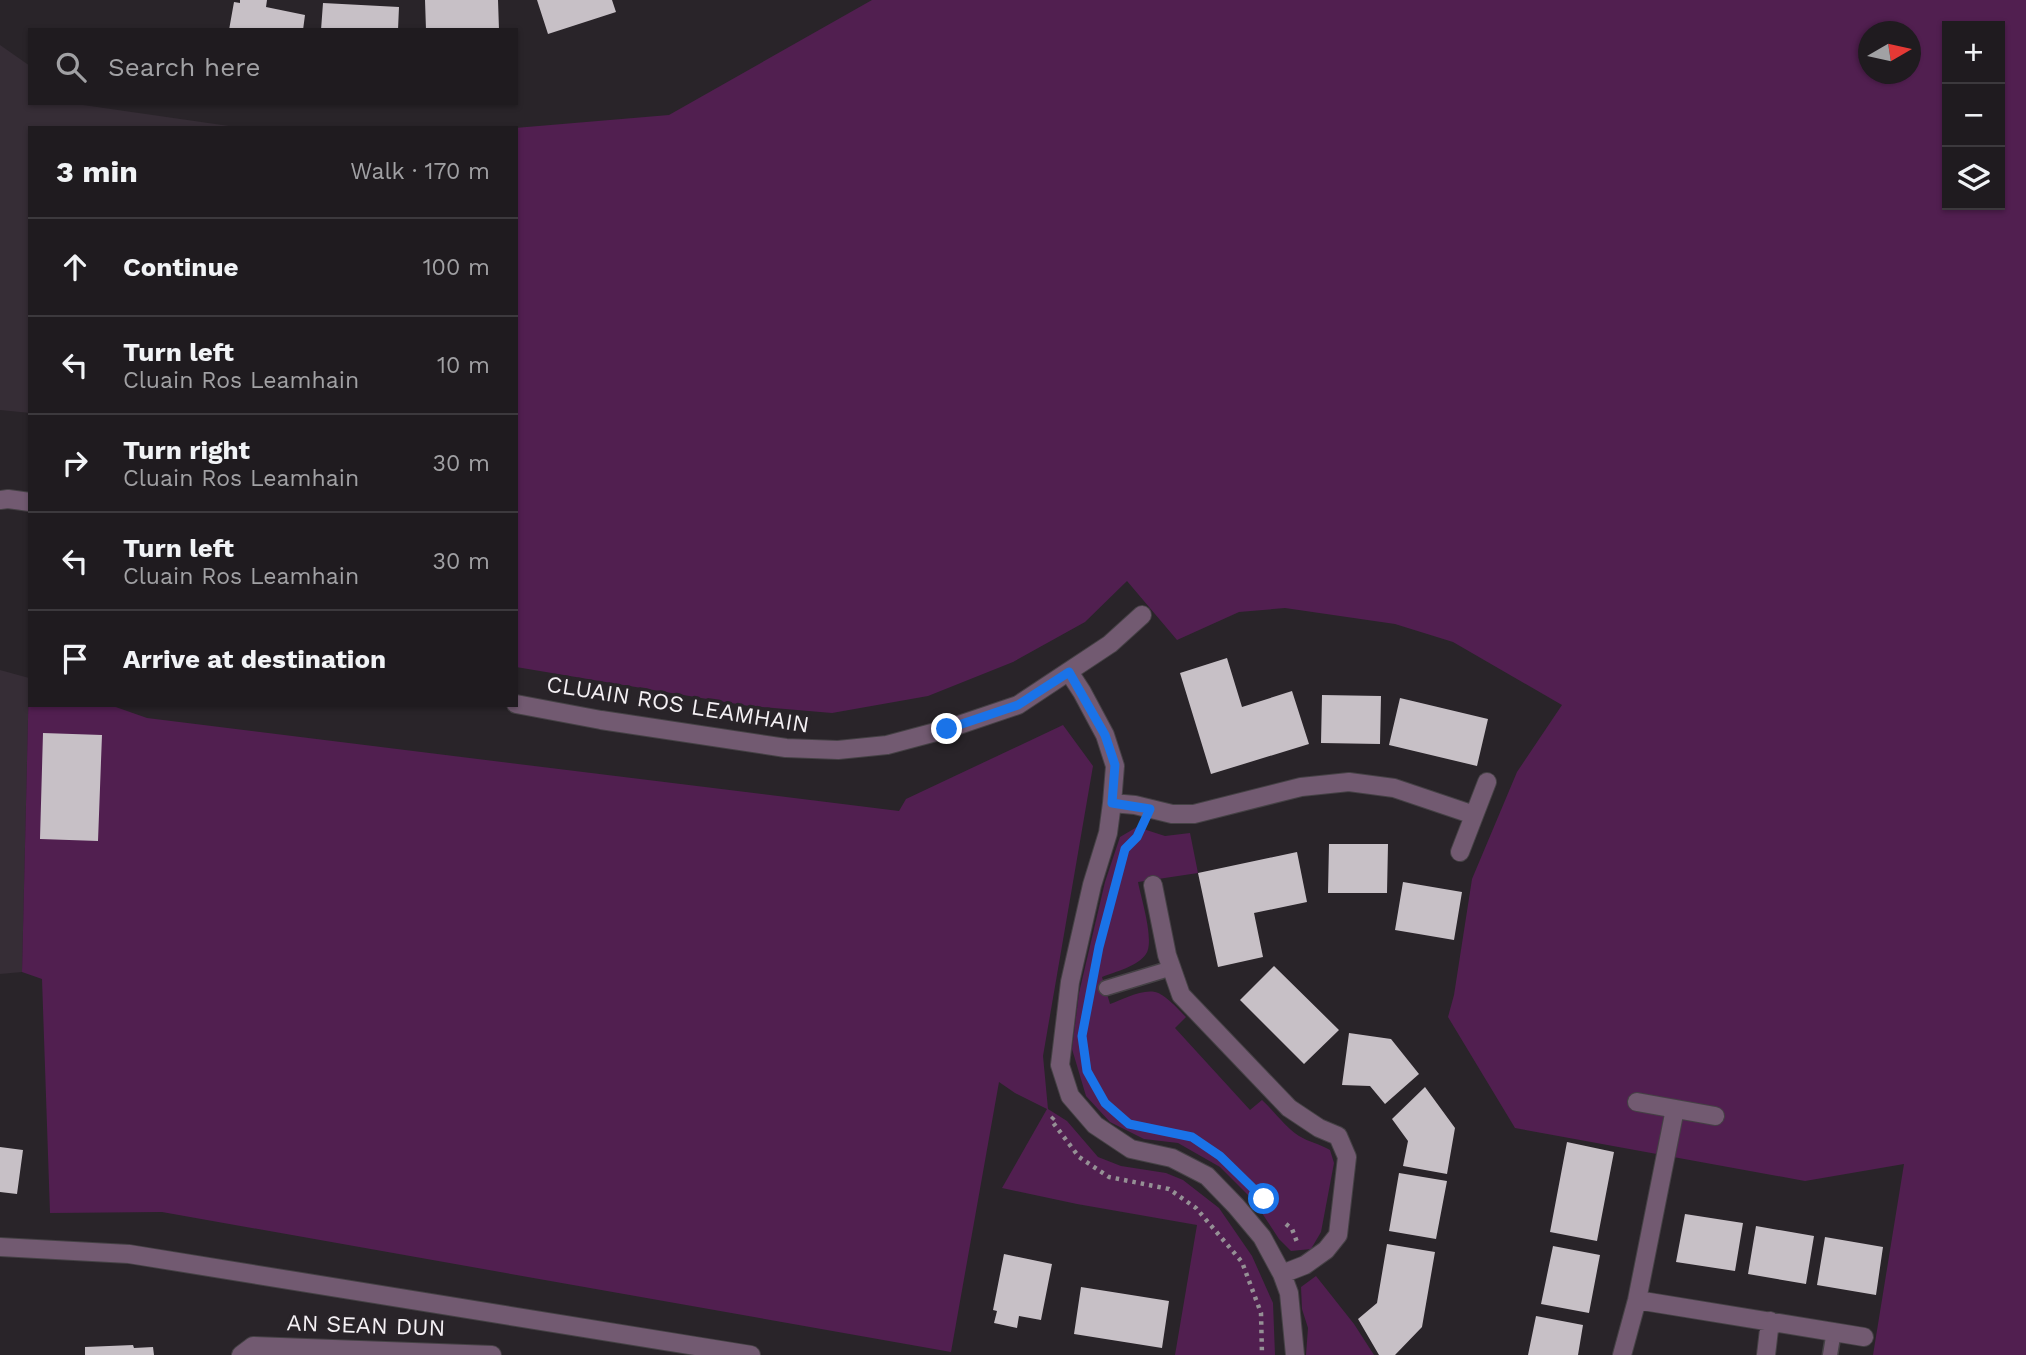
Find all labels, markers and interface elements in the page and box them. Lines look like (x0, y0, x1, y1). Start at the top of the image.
north arrow (1858, 21, 1921, 84)
map controls (1942, 21, 2005, 210)
button: + (1942, 21, 2005, 84)
search box (28, 28, 518, 105)
icon: search (52, 48, 90, 86)
text: Search here (108, 52, 260, 82)
button: − (1942, 84, 2005, 147)
button: layers (1942, 147, 2005, 210)
text: 3 min (56, 154, 138, 189)
text: Walk · 170 m (350, 158, 490, 185)
icon: ahead (56, 248, 94, 286)
text: Continue (123, 252, 239, 282)
text: 100 m (423, 254, 490, 281)
text: Turn left (123, 337, 234, 367)
icon: left (56, 346, 94, 384)
text: 10 m (437, 352, 490, 379)
text: Cluain Ros Leamhain (123, 367, 359, 394)
text: Turn right (123, 435, 250, 465)
icon: right (56, 444, 94, 482)
text: 30 m (433, 450, 490, 477)
text: Cluain Ros Leamhain (123, 465, 359, 492)
text: Turn left (123, 533, 234, 563)
icon: left (56, 542, 94, 580)
text: 30 m (433, 548, 490, 575)
text: Cluain Ros Leamhain (123, 563, 359, 590)
icon: arrive (56, 640, 94, 678)
text: Arrive at destination (123, 644, 386, 674)
street label: CLUAIN ROS LEAMHAIN (545, 670, 811, 739)
route end (931, 713, 962, 744)
route start (1248, 1183, 1279, 1214)
street label: AN SEAN DUN (286, 1309, 446, 1342)

